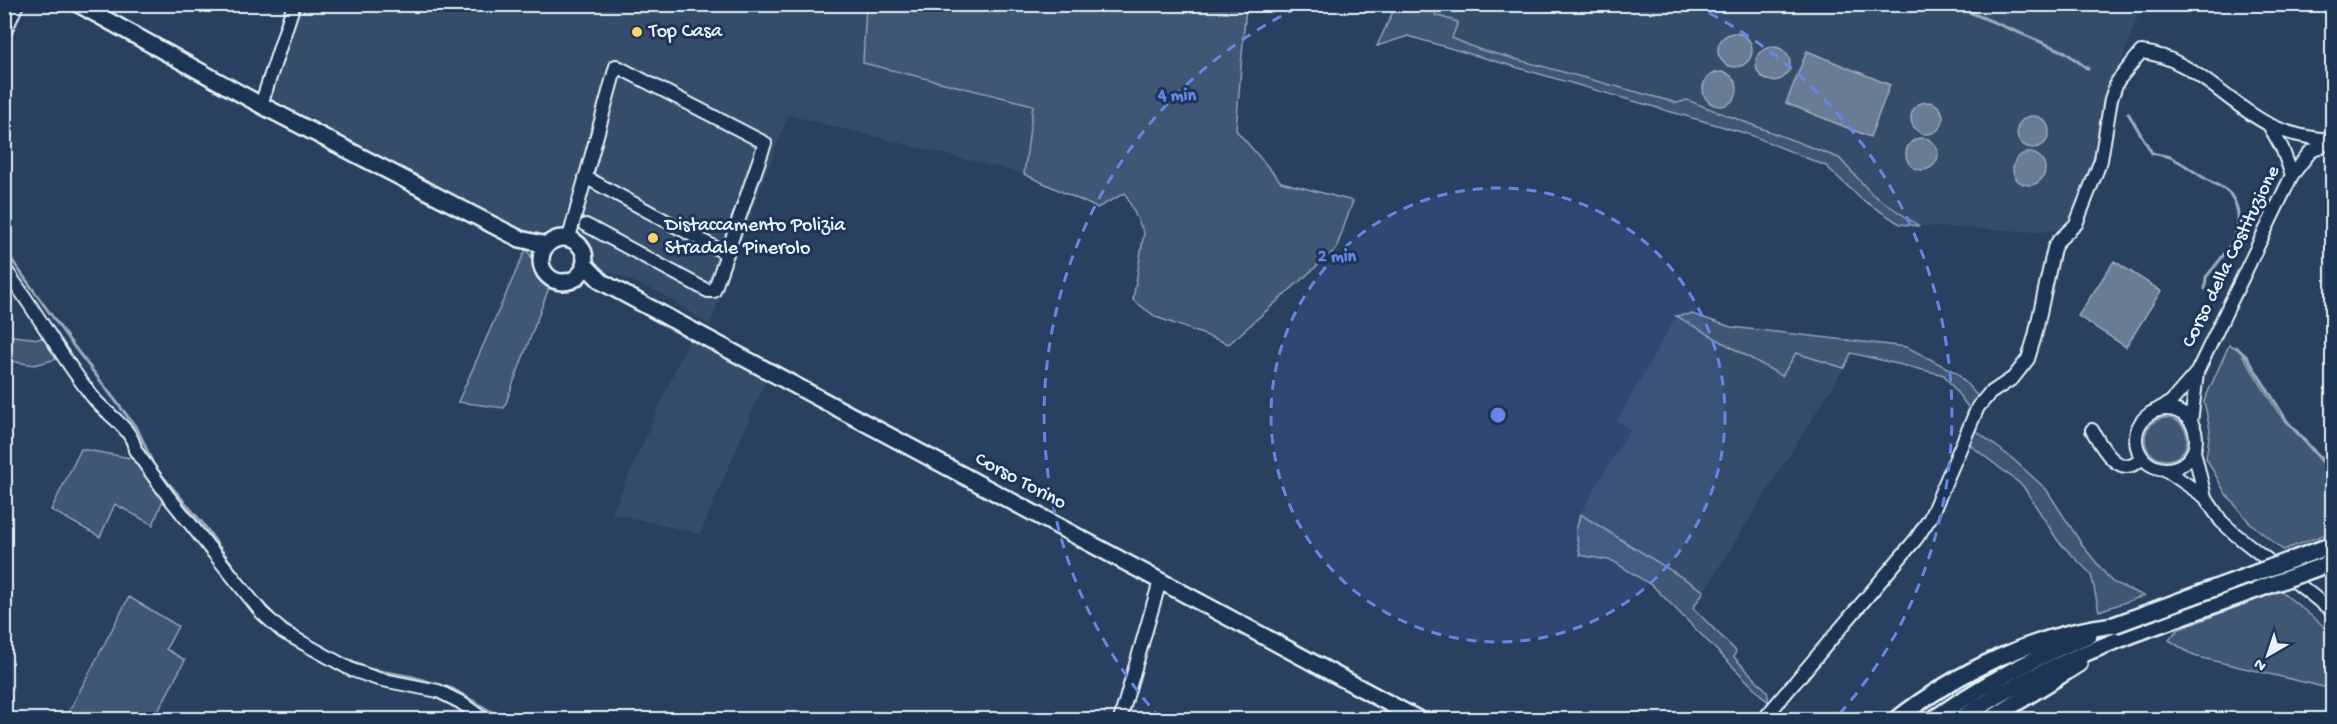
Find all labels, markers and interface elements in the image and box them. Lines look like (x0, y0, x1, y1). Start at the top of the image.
place label: Top Casa (648, 21, 723, 44)
marker: Top Casa (630, 25, 644, 39)
text: 4 min (1157, 86, 1196, 107)
street label: Corso della Costituzione (2178, 162, 2286, 352)
place label: Distaccamento Polizia Stradale Pinerolo (663, 215, 846, 261)
marker: Distaccamento Polizia Stradale Pinerolo (646, 231, 660, 245)
text: 2 min (1318, 247, 1357, 268)
centre of rings (1488, 405, 1508, 425)
street label: Corso Torino (970, 448, 1070, 516)
north arrow (2238, 625, 2298, 685)
text: N (2250, 653, 2271, 675)

